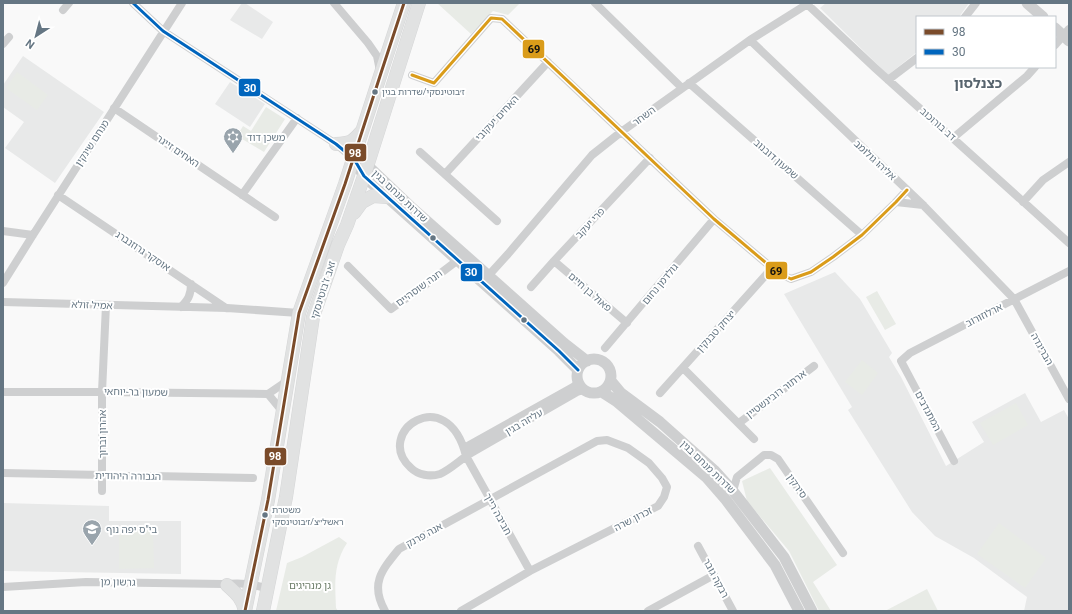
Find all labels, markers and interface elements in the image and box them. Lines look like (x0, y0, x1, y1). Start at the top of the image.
north arrow (16, 16, 56, 56)
legend (916, 16, 1056, 68)
text: 98 (952, 25, 966, 39)
text: N (23, 36, 37, 51)
line badge: 69 (522, 39, 545, 59)
text: 69 (528, 43, 540, 56)
text: 30 (952, 45, 966, 59)
district label: כצנלסון (954, 75, 1002, 91)
line badge: 30 (238, 78, 261, 97)
text: 30 (244, 82, 256, 95)
marker: ז׳בוטינסקי/שדרות בגין (370, 87, 380, 97)
place label: ז׳בוטינסקי/שדרות בגין (382, 87, 465, 97)
street label: האחים יעקובי (473, 93, 521, 143)
street label: השחר (630, 104, 658, 128)
street label: דב בורוכוב (918, 105, 958, 143)
street label: מנחם שינקין (73, 117, 111, 168)
synagogue icon: משכן דוד (222, 126, 244, 154)
place label: משכן דוד (247, 132, 286, 143)
street label: האחים זייגר (154, 133, 202, 169)
street label: שמעון דובנוב (752, 137, 800, 181)
street label: אליהו גולומב (852, 138, 898, 182)
line badge: 98 (344, 143, 367, 162)
text: 98 (349, 147, 361, 160)
street label: שדרות מנחם בגין (370, 168, 430, 224)
street label: פרי יעקב (573, 206, 607, 240)
street label: אוסקר גרוזנברג (114, 229, 172, 273)
unlabelled marker (428, 233, 438, 243)
street label: זאב ז'בוטינסקי (308, 260, 338, 320)
street label: גולדמן נחום (640, 261, 680, 307)
line badge: 69 (765, 261, 788, 280)
line badge: 30 (460, 263, 483, 282)
text: 69 (770, 265, 782, 278)
text: 30 (465, 266, 477, 279)
street label: חנה שוסהיים (394, 268, 444, 308)
street label: פאול בן חיים (566, 270, 614, 314)
street label: אמיל זולא (71, 299, 113, 311)
street label: ארלוזורוב (964, 301, 1004, 329)
street label: יצחק טבנקין (694, 308, 738, 354)
unlabelled marker (519, 315, 529, 325)
street label: הבריגדה (1029, 331, 1055, 367)
street label: ארתור רובינשטיין (744, 368, 808, 420)
street label: שמעון בר-יוחאי (104, 386, 168, 398)
street label: המתנדבים (913, 389, 943, 433)
street label: עליזה בגין (503, 407, 545, 437)
street label: אהרון וברוך (97, 410, 108, 458)
street label: שדרות מנחם בגין (678, 438, 738, 496)
line badge: 98 (264, 447, 287, 466)
text: 98 (269, 450, 281, 463)
street label: הגבורה היהודית (95, 470, 161, 482)
street label: סירקין (785, 472, 809, 500)
street label: חביבה רייך (482, 491, 514, 537)
place label: משטרת ראשל״צ/ז׳בוטינסקי (272, 505, 344, 527)
street label: זכרון שרה (612, 505, 654, 533)
marker: משטרת ראשל״צ/ז׳בוטינסקי (260, 510, 270, 520)
school or university icon: בי"ס יפה נוף (81, 518, 103, 546)
street label: אנה פרנק (404, 520, 444, 550)
place label: בי"ס יפה נוף (106, 524, 158, 535)
street label: רבקה גובר (701, 556, 731, 600)
street label: גרשון מן (100, 576, 136, 588)
park label: גן מנהיגים (289, 580, 331, 591)

